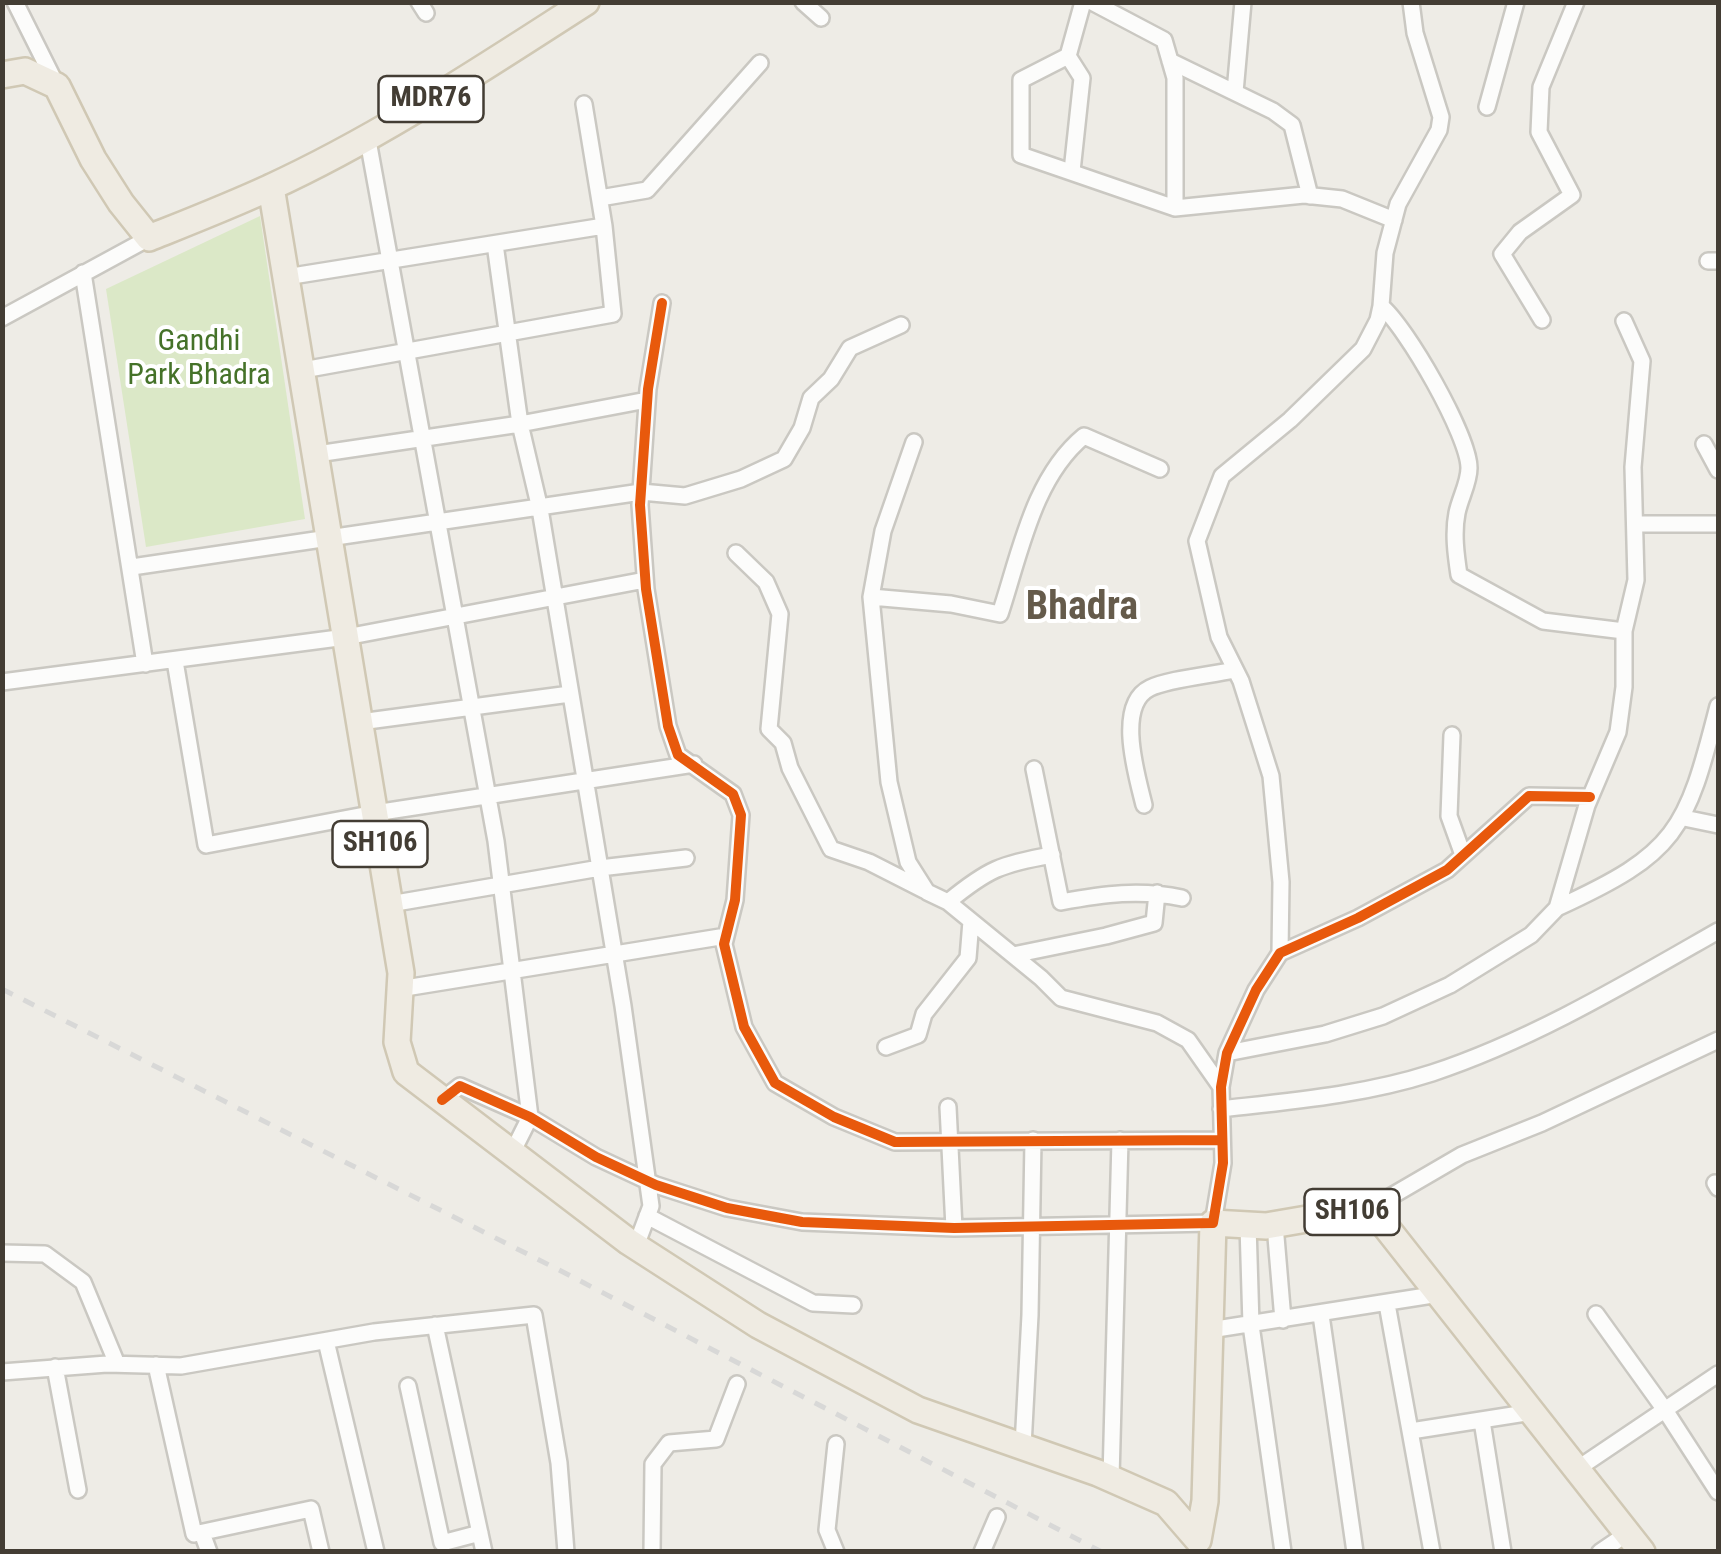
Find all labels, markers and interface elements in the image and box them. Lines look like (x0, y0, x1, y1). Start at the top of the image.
road number: MDR76 (378, 76, 484, 122)
park label: Gandhi Park Bhadra (127, 324, 271, 394)
district label: Bhadra (1026, 585, 1138, 633)
road number: SH106 (332, 821, 428, 867)
road number: SH106 (1304, 1189, 1400, 1235)

